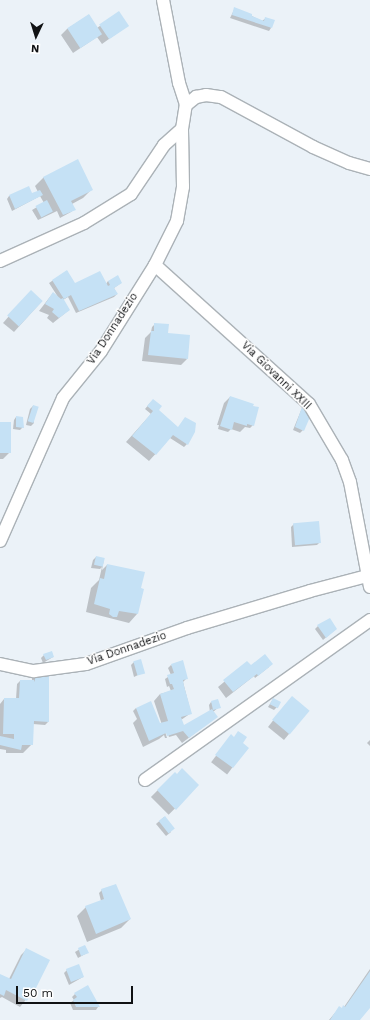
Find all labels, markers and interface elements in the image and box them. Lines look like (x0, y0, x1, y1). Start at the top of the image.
north arrow (16, 16, 56, 56)
text: N (31, 42, 40, 55)
street label: Via Donnadezio (85, 291, 141, 367)
street label: Via Giovanni XXIII (238, 339, 314, 413)
street label: Via Donnadezio (86, 629, 168, 669)
scale bar (18, 978, 135, 1004)
text: 50 m (23, 986, 53, 1000)

